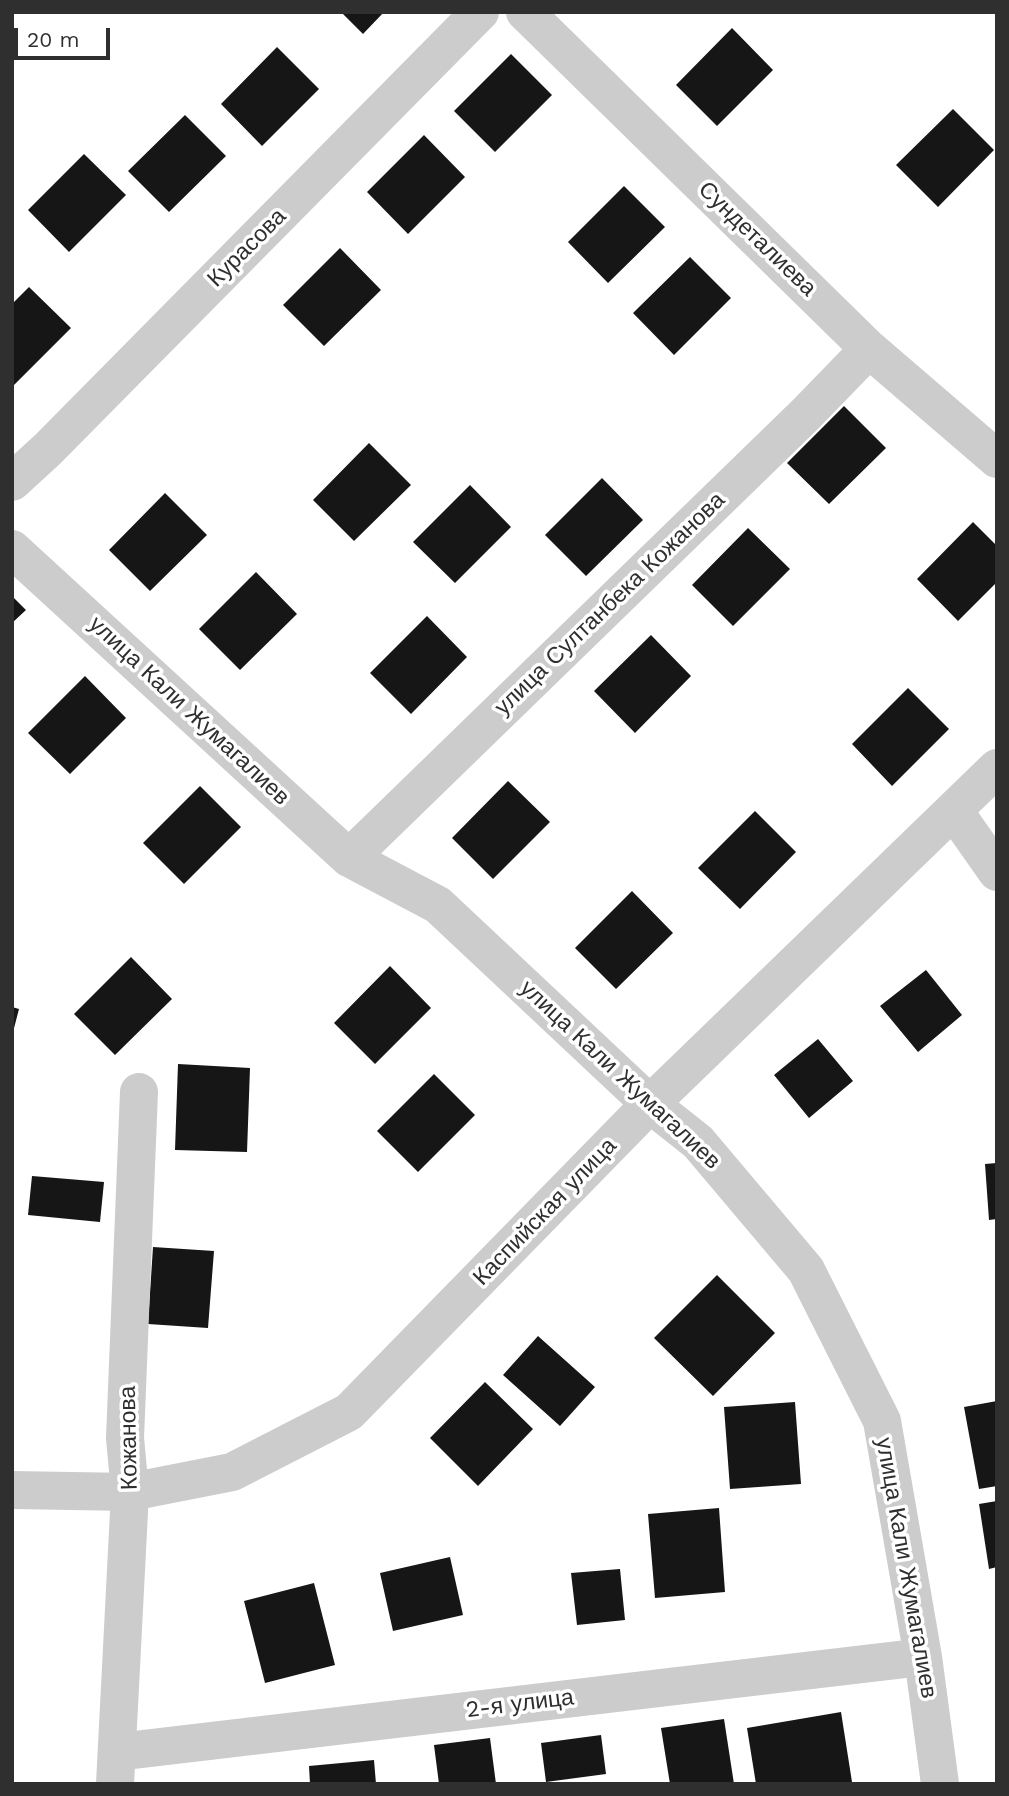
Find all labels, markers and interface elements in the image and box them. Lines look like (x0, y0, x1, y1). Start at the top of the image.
scale bar (18, 14, 114, 58)
text: 20 m (27, 27, 79, 52)
street label: Сундеталиева (692, 176, 822, 302)
street label: Курасова (202, 203, 292, 293)
street label: улица Султанбека Кожанова (489, 487, 731, 721)
street label: улица Кали Жумагалиев (83, 611, 295, 811)
street label: улица Кали Жумагалиев (514, 975, 726, 1175)
street label: Каспийская улица (468, 1133, 622, 1291)
street label: Кожанова (114, 1386, 144, 1490)
street label: улица Кали Жумагалиев (869, 1436, 943, 1700)
street label: 2-я улица (465, 1684, 575, 1724)

